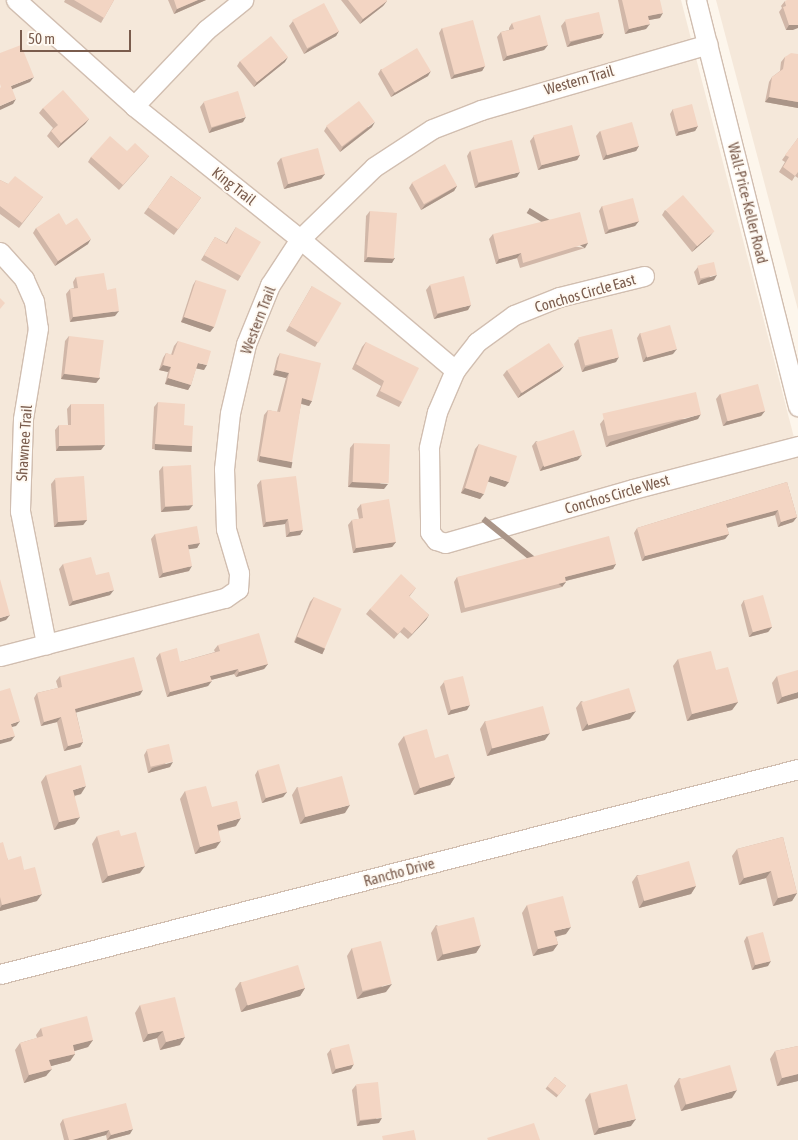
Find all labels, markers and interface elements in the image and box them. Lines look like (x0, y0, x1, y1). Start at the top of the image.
scale bar (22, 20, 134, 52)
text: 50 m (28, 30, 55, 47)
street label: Western Trail (542, 61, 616, 99)
street label: Wall-Price-Keller Road (724, 141, 772, 265)
street label: King Trail (208, 163, 260, 209)
street label: Conchos Circle East (532, 270, 638, 316)
street label: Western Trail (237, 283, 279, 357)
street label: Shawnee Trail (12, 404, 36, 482)
street label: Conchos Circle West (563, 470, 671, 518)
street label: Rancho Drive (362, 854, 436, 890)

